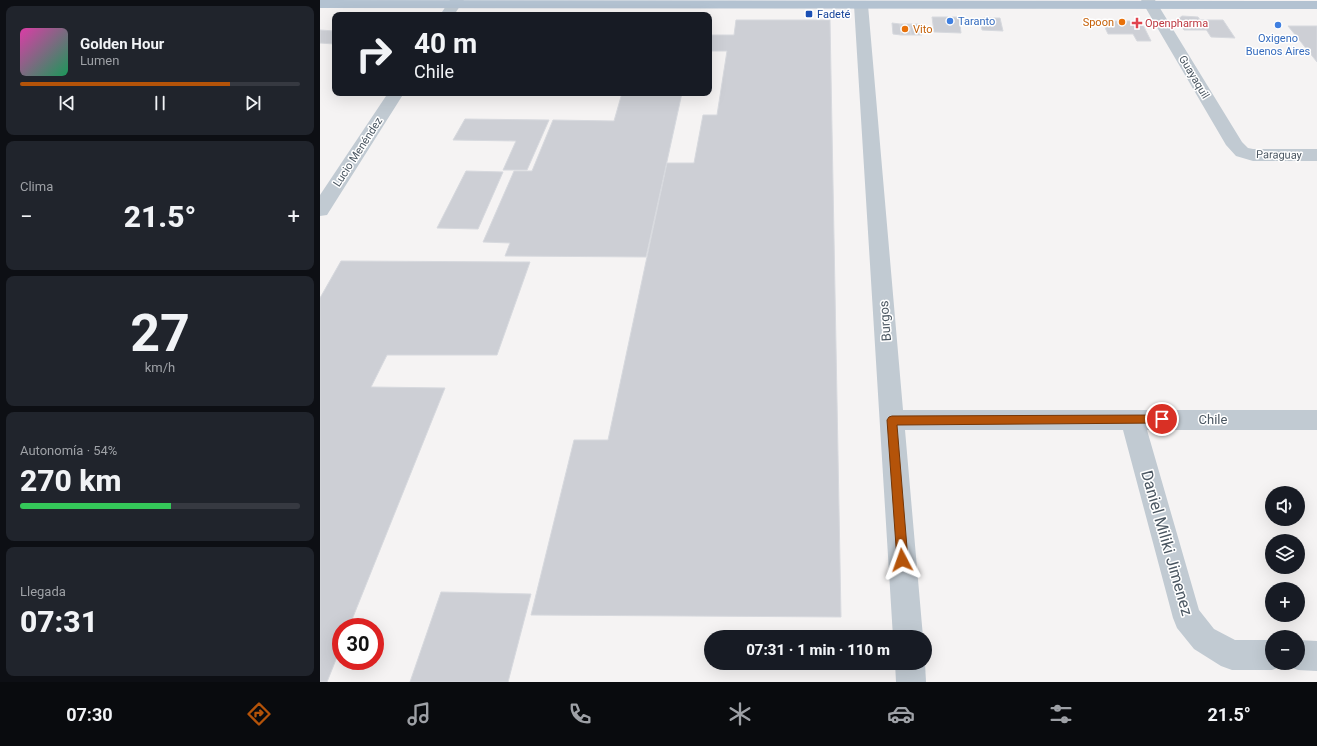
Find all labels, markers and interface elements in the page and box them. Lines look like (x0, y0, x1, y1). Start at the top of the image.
place label: Fadeté (817, 8, 851, 21)
marker: Fadeté (804, 9, 814, 19)
place label: Taranto (958, 15, 995, 28)
marker: Taranto (945, 16, 955, 26)
place label: Spoon (1083, 16, 1114, 29)
marker: Spoon (1117, 17, 1127, 27)
place label: Openpharma (1145, 17, 1208, 30)
marker: Openpharma (1132, 18, 1142, 28)
marker: Oxigeno Buenos Aires (1273, 20, 1283, 30)
place label: Vito (913, 23, 932, 36)
marker: Vito (900, 24, 910, 34)
text: 40 m (414, 27, 477, 60)
icon: right (348, 28, 400, 80)
place label: Oxigeno Buenos Aires (1246, 32, 1311, 58)
text: Golden Hour (80, 35, 164, 53)
text: Lumen (80, 53, 119, 68)
street label: Guayaquil (1176, 53, 1212, 101)
text: Chile (414, 61, 454, 82)
icon: previous (56, 92, 78, 114)
icon: pause (149, 92, 171, 114)
icon: next (242, 92, 264, 114)
street label: Lucio Menéndez (331, 114, 386, 189)
street label: Paraguay (1256, 148, 1303, 162)
text: Clima (20, 179, 53, 194)
text: 21.5° (124, 199, 196, 234)
text: − (20, 204, 33, 229)
text: + (288, 204, 300, 229)
street label: Burgos (876, 300, 894, 342)
text: 27 (130, 303, 190, 364)
text: km/h (145, 360, 175, 375)
pin (1145, 402, 1179, 436)
icon: arrive (1151, 408, 1173, 430)
street label: Chile (1199, 412, 1228, 427)
text: Autonomía · 54% (20, 443, 117, 458)
text: 270 km (20, 463, 122, 498)
street label: Daniel Miliki Jimenez (1137, 468, 1197, 618)
map controls (1265, 486, 1305, 670)
button: sound (1265, 486, 1305, 526)
button: layers (1265, 534, 1305, 574)
position arrow (881, 539, 923, 581)
button: + (1265, 582, 1305, 622)
text: Llegada (20, 584, 66, 599)
text: 07:31 (20, 604, 98, 639)
speed limit sign: 30 (332, 618, 384, 670)
button: − (1265, 630, 1305, 670)
text: 07:31 · 1 min · 110 m (746, 641, 890, 659)
icon: directions (245, 700, 273, 728)
icon: music (405, 700, 433, 728)
icon: phone (566, 700, 594, 728)
icon: climate (726, 700, 754, 728)
icon: car (887, 700, 915, 728)
icon: filters (1047, 700, 1075, 728)
text: 07:30 (66, 704, 113, 725)
text: 21.5° (1208, 704, 1251, 725)

